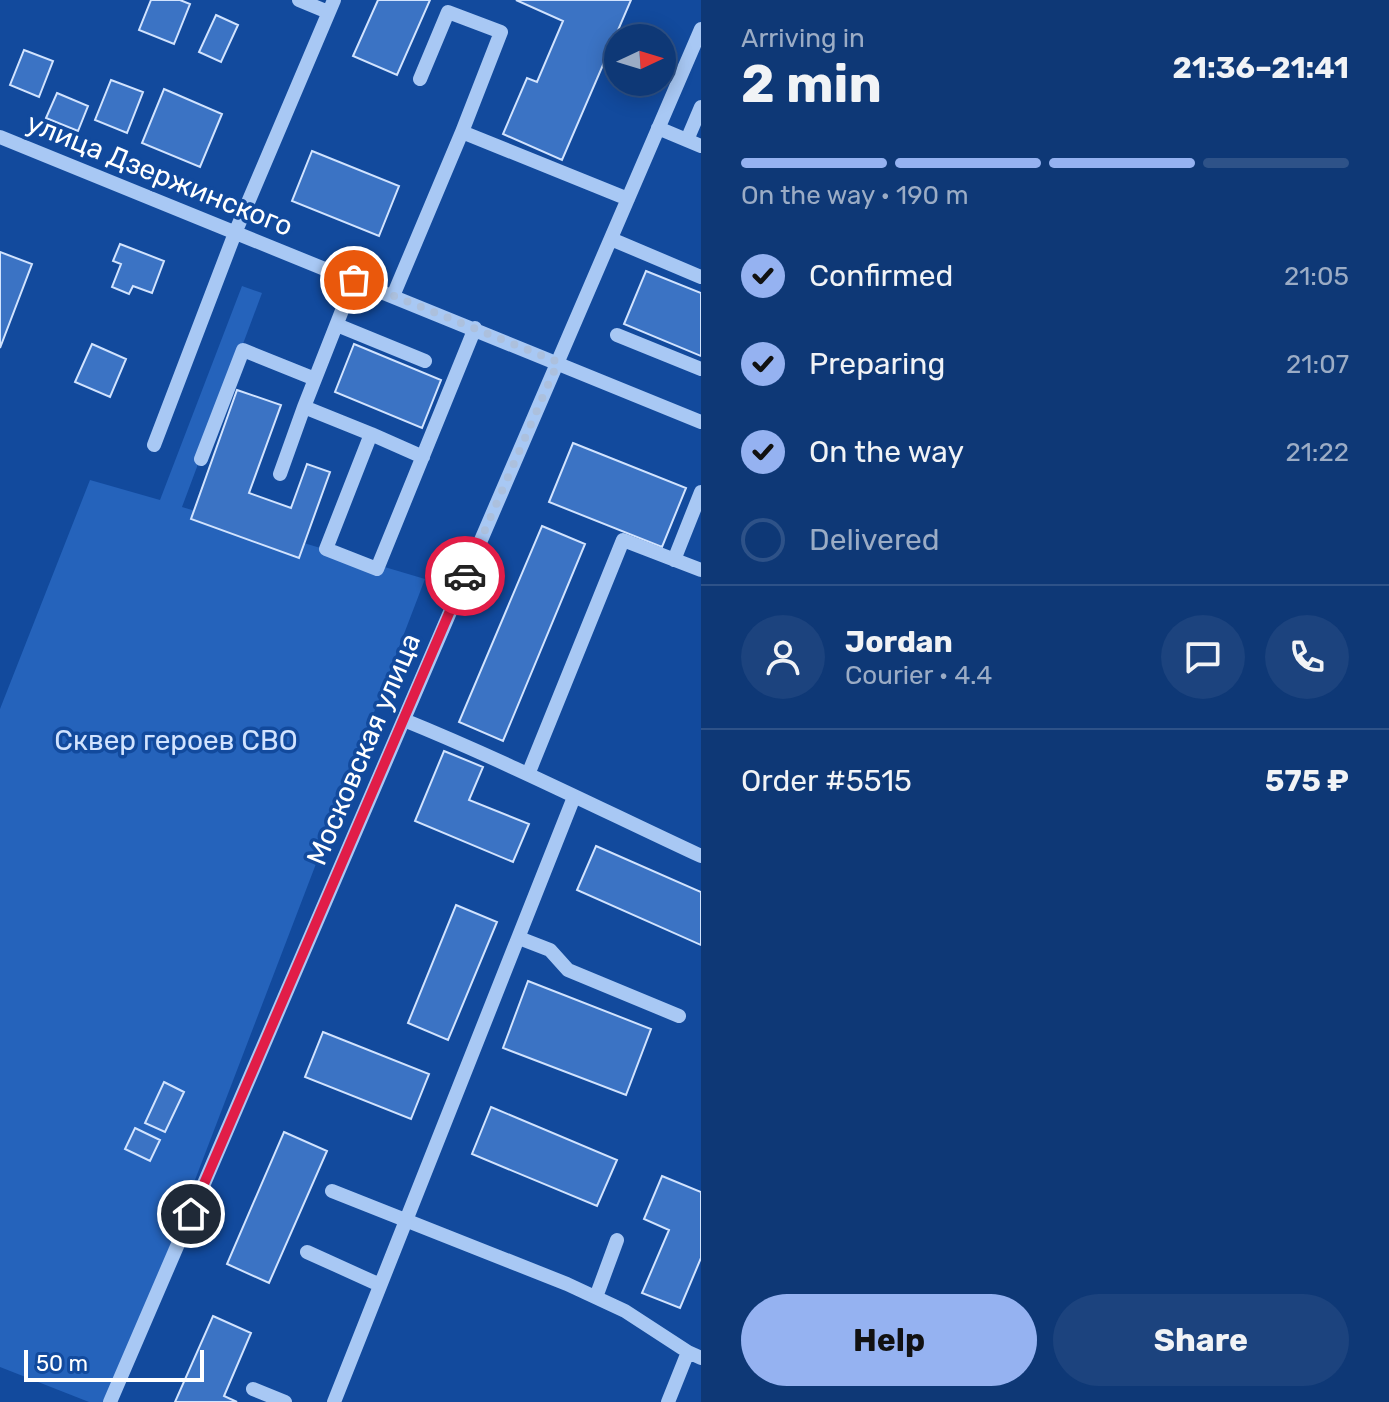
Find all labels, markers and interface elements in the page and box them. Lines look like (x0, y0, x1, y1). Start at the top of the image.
text: Arriving in (741, 23, 865, 54)
north arrow (604, 24, 676, 96)
map controls (604, 24, 676, 96)
text: 21:36–21:41 (1172, 50, 1349, 86)
text: 2 min (741, 53, 882, 115)
street label: улица Дзержинского (22, 106, 298, 243)
text: On the way · 190 m (741, 180, 969, 211)
pin (320, 246, 388, 314)
icon: check (741, 254, 785, 298)
icon: bag (332, 258, 376, 302)
text: Confirmed (809, 258, 953, 294)
text: 21:05 (1284, 261, 1349, 292)
icon: check (741, 342, 785, 386)
text: Preparing (809, 346, 945, 382)
text: 21:07 (1286, 349, 1349, 380)
icon: check (741, 430, 785, 474)
text: On the way (809, 434, 964, 470)
text: 21:22 (1285, 437, 1349, 468)
text: Delivered (809, 522, 940, 558)
courier (425, 536, 505, 616)
icon: car (443, 554, 487, 598)
button: person (741, 615, 825, 699)
button: chat (1161, 615, 1245, 699)
button: phone (1265, 615, 1349, 699)
text: Jordan (845, 624, 953, 660)
street label: Московская улица (300, 628, 427, 870)
text: Courier · 4.4 (845, 660, 992, 691)
park label: Сквер героев СВО (54, 724, 298, 757)
text: Order #5515 (741, 763, 912, 799)
text: 575 ₽ (1265, 763, 1349, 799)
pin (157, 1180, 225, 1248)
icon: home (169, 1192, 213, 1236)
button: Help (741, 1294, 1037, 1386)
button: Share (1053, 1294, 1349, 1386)
scale bar (24, 1346, 204, 1382)
text: 50 m (36, 1350, 88, 1377)

